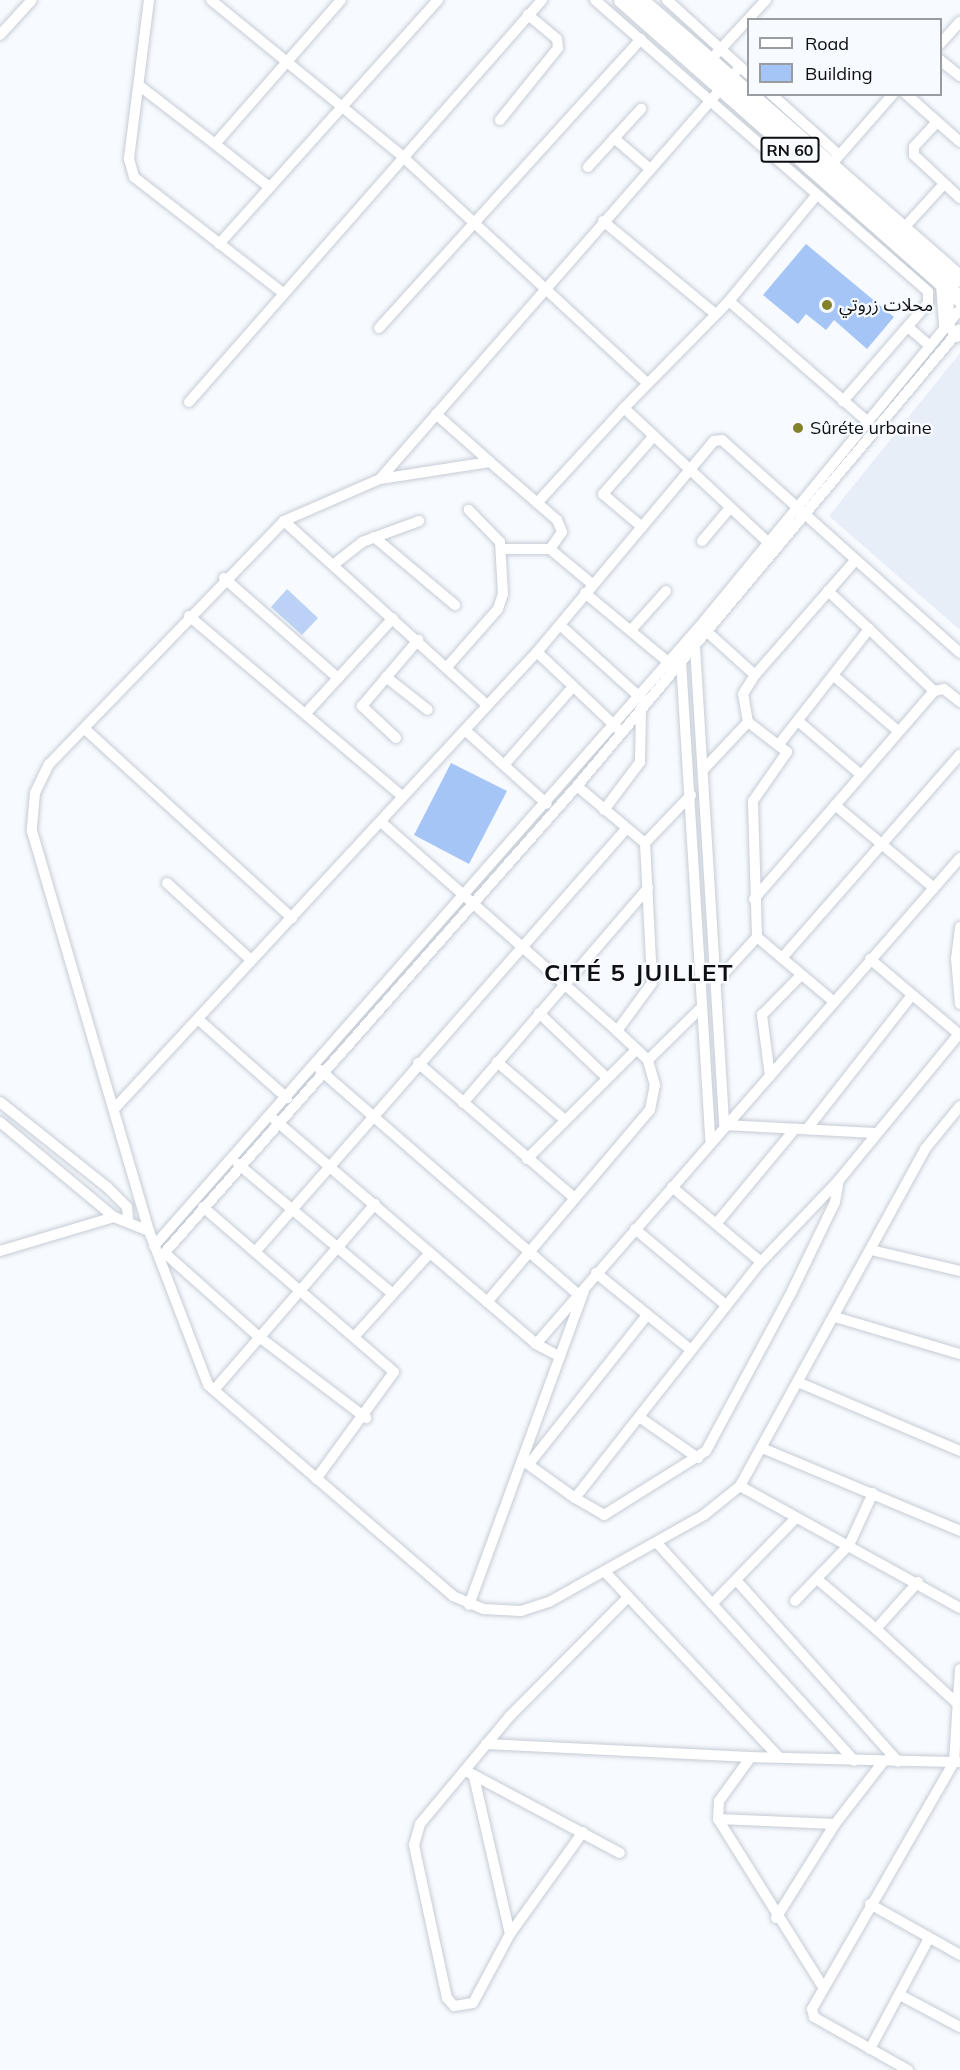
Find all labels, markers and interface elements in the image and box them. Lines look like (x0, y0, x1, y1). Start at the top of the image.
legend (747, 18, 942, 96)
text: Road (805, 32, 849, 55)
text: Building (805, 62, 873, 85)
road number: RN 60 (760, 137, 820, 163)
place label: محلات زروتي (839, 294, 933, 316)
marker: محلات زروتي (820, 298, 834, 312)
place label: Sûréte urbaine (810, 417, 932, 439)
marker: Sûréte urbaine (791, 421, 805, 435)
district label: CITÉ 5 JUILLET (544, 959, 734, 987)

